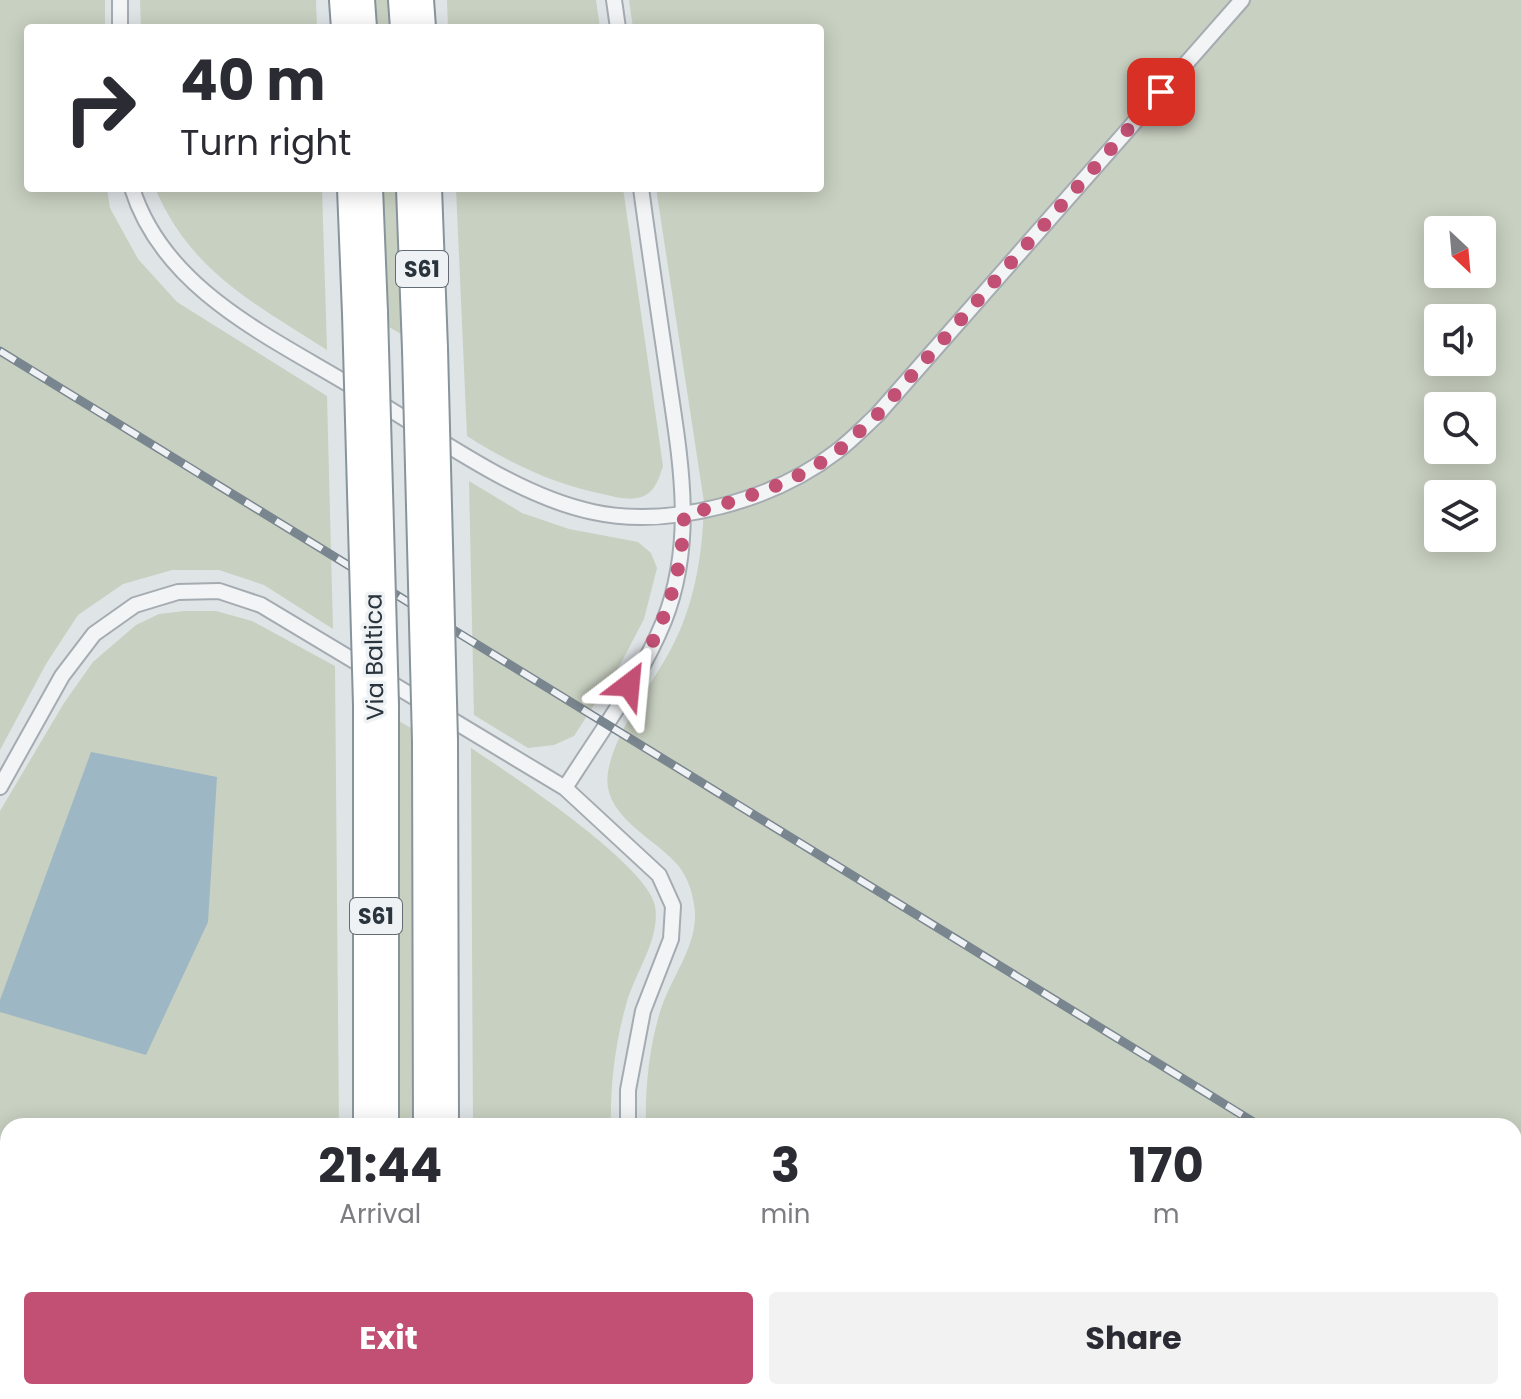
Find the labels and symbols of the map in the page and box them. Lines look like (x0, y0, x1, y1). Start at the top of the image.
pin (1127, 58, 1195, 126)
north arrow (1424, 216, 1496, 288)
road number: S61 (396, 251, 448, 287)
street label: Via Baltica (356, 593, 392, 721)
position arrow (587, 643, 671, 727)
road number: S61 (350, 898, 402, 934)

